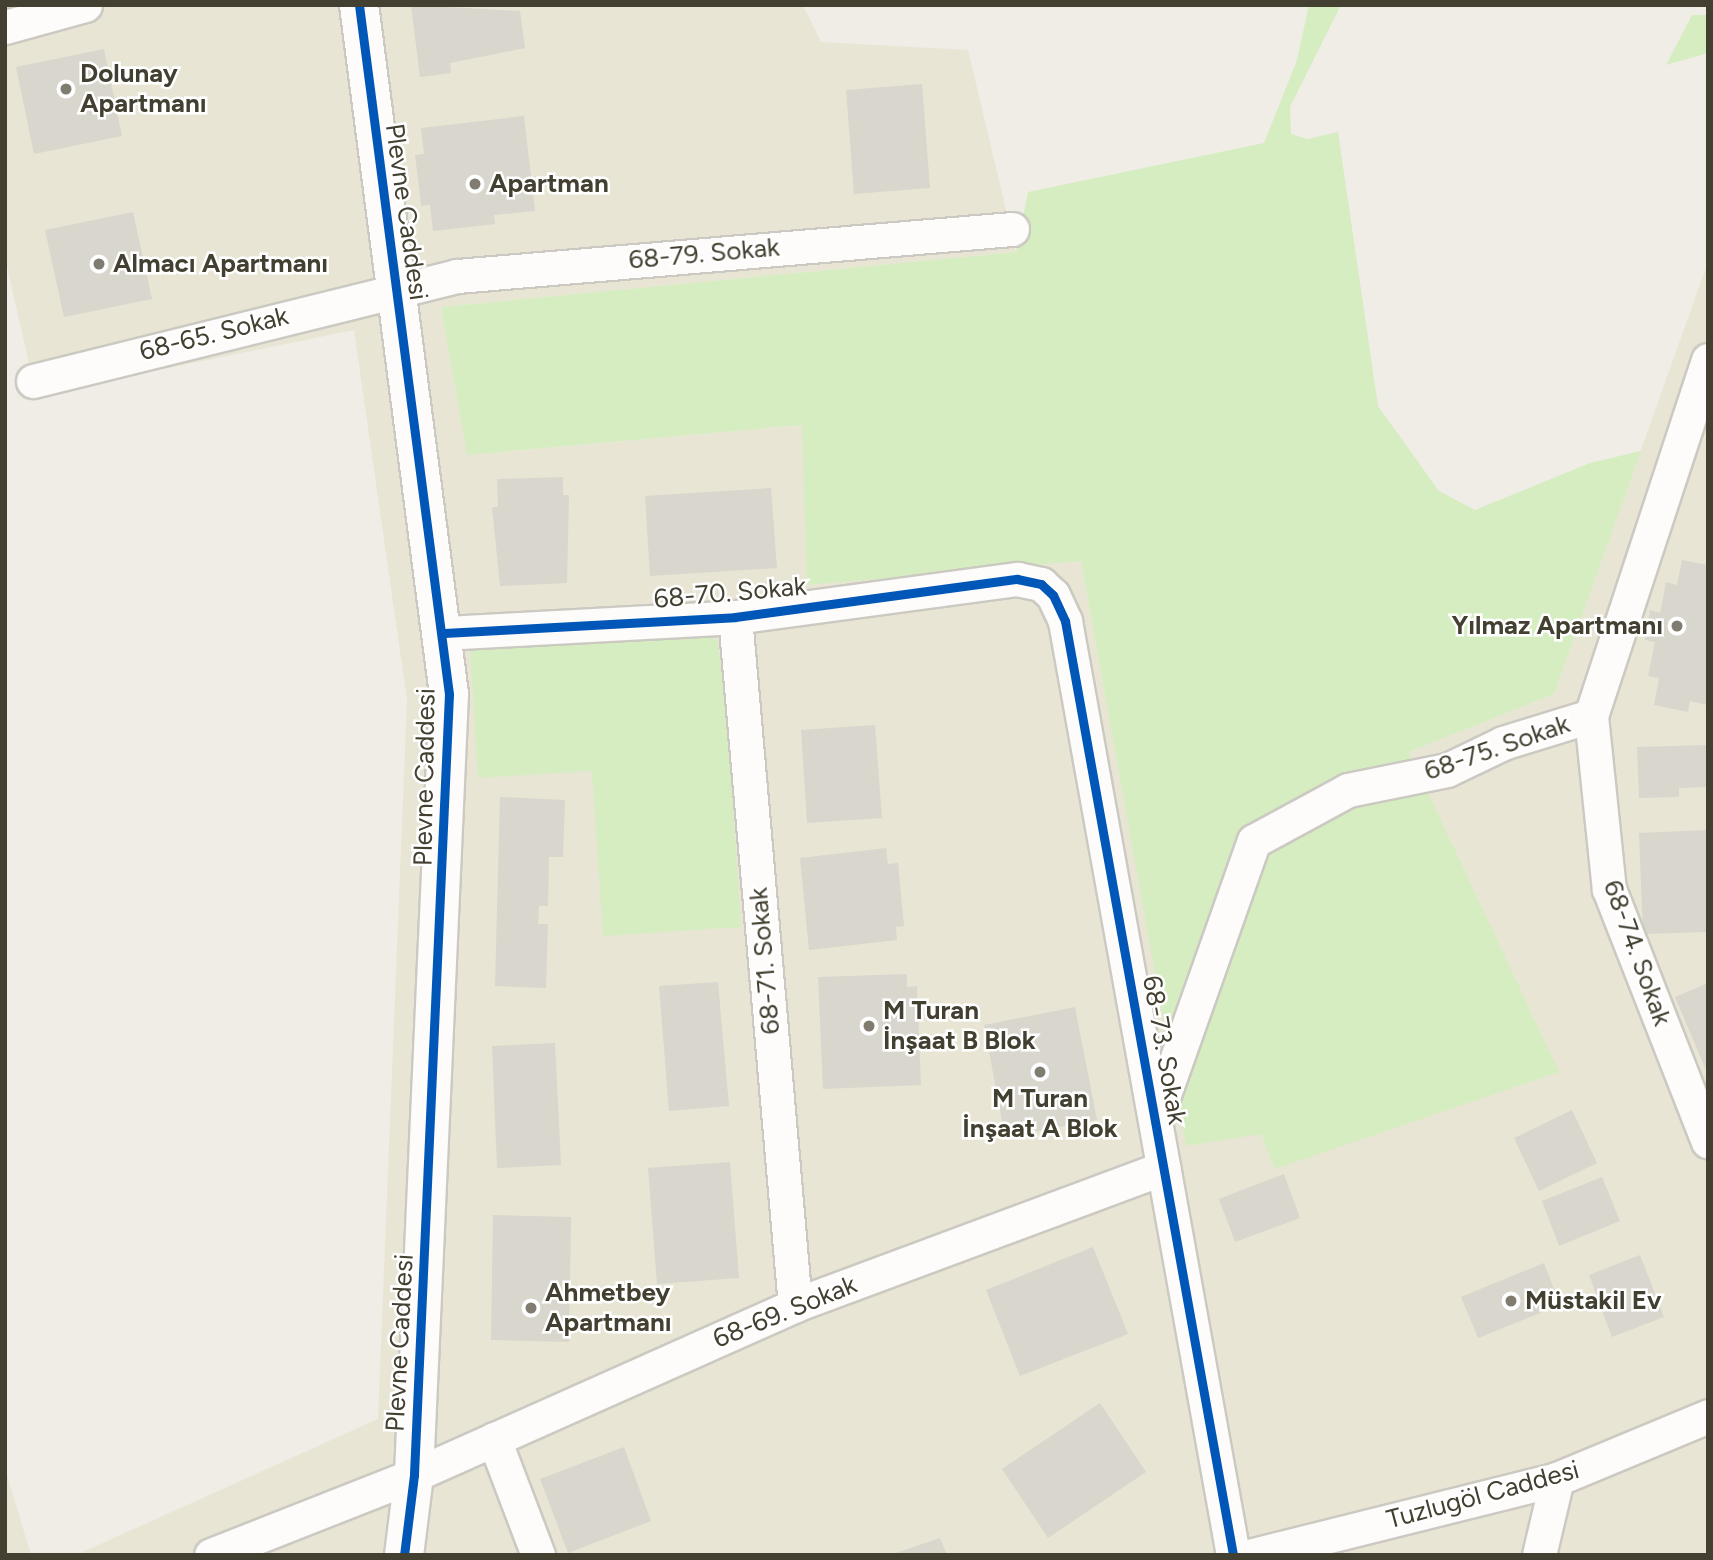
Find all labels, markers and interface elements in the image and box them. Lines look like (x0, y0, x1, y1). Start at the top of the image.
place label: Dolunay Apartmanı (80, 58, 206, 119)
marker: Dolunay Apartmanı (58, 81, 74, 97)
street label: Plevne Caddesi (378, 122, 434, 302)
place label: Apartman (489, 168, 609, 200)
marker: Apartman (467, 176, 483, 192)
street label: 68-79. Sokak (627, 232, 781, 276)
place label: Almacı Apartmanı (113, 248, 328, 280)
marker: Almacı Apartmanı (91, 256, 107, 272)
street label: 68-65. Sokak (136, 300, 292, 368)
street label: 68-70. Sokak (652, 571, 808, 615)
place label: Yılmaz Apartmanı (1451, 610, 1663, 642)
marker: Yılmaz Apartmanı (1669, 618, 1685, 634)
street label: Plevne Caddesi (408, 688, 442, 866)
street label: 68-75. Sokak (1420, 709, 1574, 787)
street label: 68-74. Sokak (1596, 876, 1678, 1030)
street label: 68-71. Sokak (743, 886, 787, 1036)
street label: 68-73. Sokak (1136, 973, 1192, 1127)
place label: M Turan İnşaat B Blok (883, 995, 1036, 1056)
marker: M Turan İnşaat B Blok (861, 1018, 877, 1034)
marker: M Turan İnşaat A Blok (1032, 1064, 1048, 1080)
place label: M Turan İnşaat A Blok (962, 1083, 1118, 1144)
street label: Plevne Caddesi (380, 1253, 420, 1433)
street label: 68-69. Sokak (709, 1269, 861, 1355)
place label: Ahmetbey Apartmanı (545, 1277, 671, 1338)
place label: Müstakil Ev (1525, 1285, 1661, 1317)
marker: Müstakil Ev (1503, 1293, 1519, 1309)
marker: Ahmetbey Apartmanı (523, 1300, 539, 1316)
street label: Tuzlugöl Caddesi (1383, 1454, 1583, 1536)

